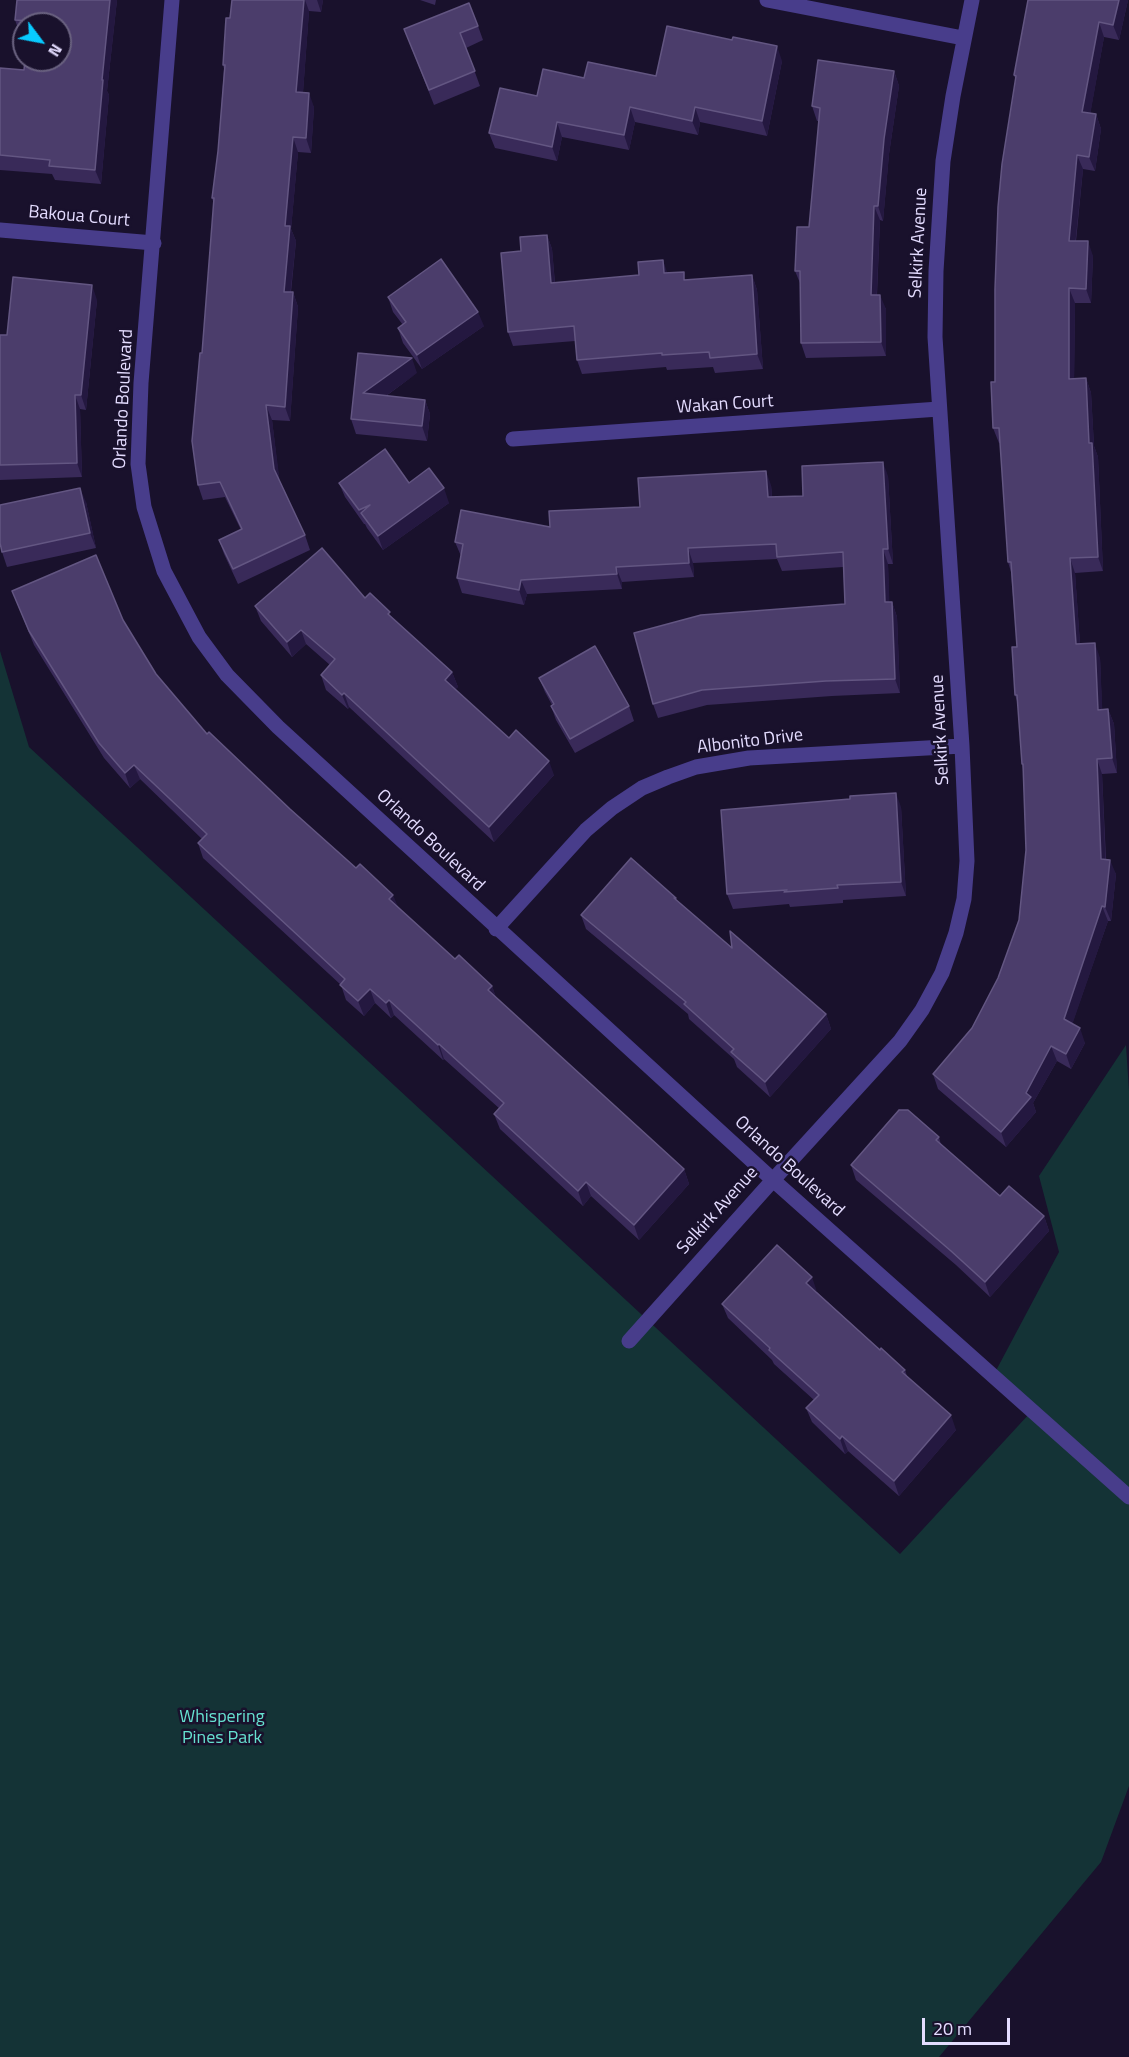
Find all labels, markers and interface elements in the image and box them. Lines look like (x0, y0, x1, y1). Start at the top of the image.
north arrow (12, 12, 72, 72)
text: N (42, 39, 69, 62)
street label: Selkirk Avenue (905, 187, 933, 299)
street label: Bakoua Court (27, 202, 131, 232)
street label: Orlando Boulevard (110, 328, 138, 470)
street label: Wakan Court (676, 391, 774, 419)
street label: Selkirk Avenue (927, 674, 955, 786)
street label: Albonito Drive (696, 725, 804, 759)
street label: Orlando Boulevard (371, 785, 489, 897)
street label: Orlando Boulevard (730, 1112, 848, 1222)
street label: Selkirk Avenue (673, 1163, 763, 1259)
park label: Whispering Pines Park (179, 1707, 265, 1750)
scale bar (925, 2006, 1014, 2044)
text: 20 m (933, 2015, 972, 2042)

